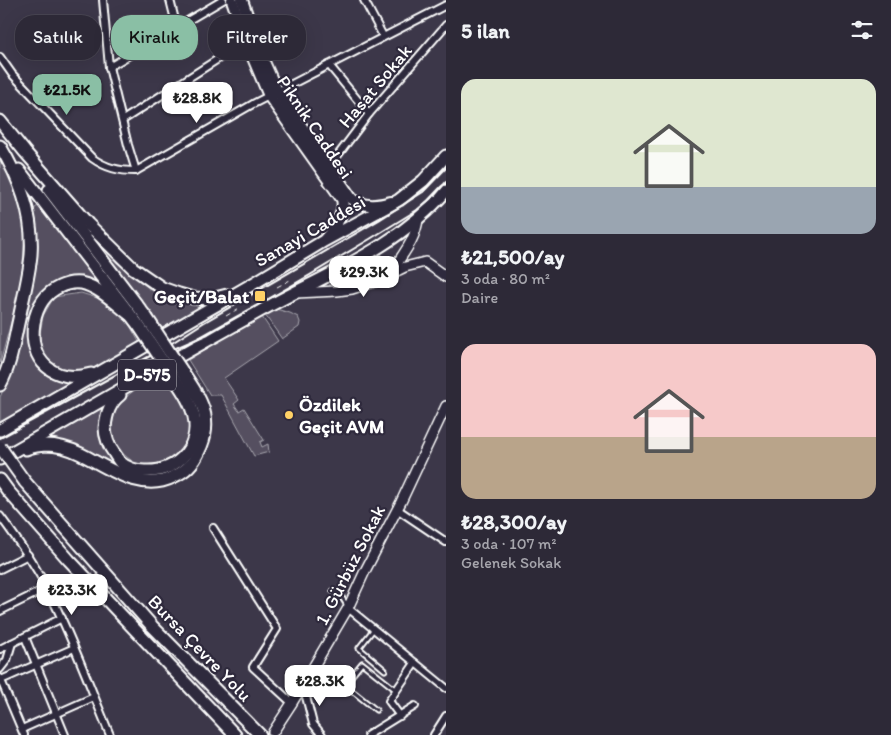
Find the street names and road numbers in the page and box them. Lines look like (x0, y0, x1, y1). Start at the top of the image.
street label: Hasat Sokak (333, 39, 417, 133)
street label: Piknik Caddesi (272, 71, 358, 183)
street label: Sanayi Caddesi (251, 190, 369, 272)
road number: D-575 (118, 360, 176, 390)
street label: 1. Gürbüz Sokak (310, 501, 390, 629)
street label: Bursa Çevre Yolu (143, 590, 257, 707)

